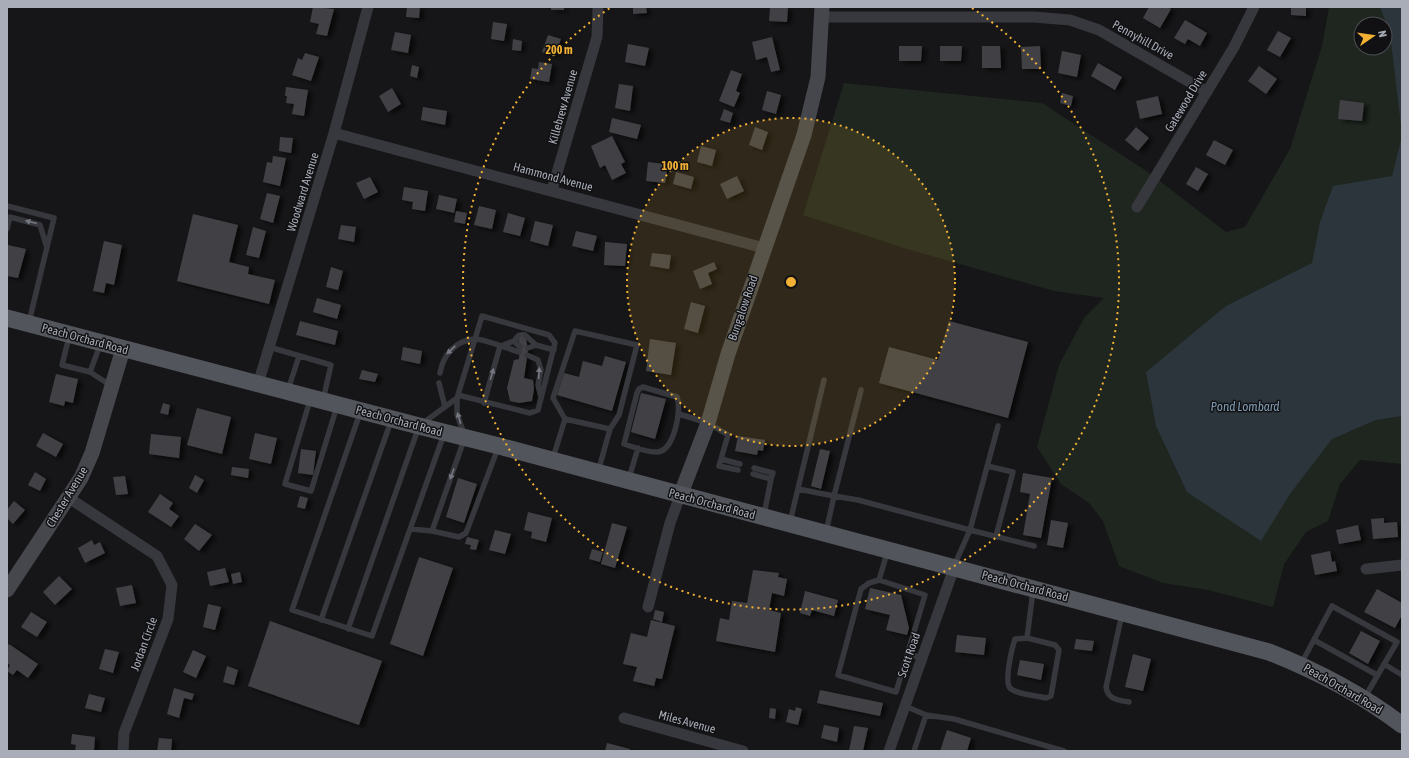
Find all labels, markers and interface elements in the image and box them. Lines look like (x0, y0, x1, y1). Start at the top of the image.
north arrow (1353, 16, 1393, 56)
street label: Pennyhill Drive (1110, 17, 1176, 63)
text: N (1376, 29, 1389, 38)
text: 200 m (545, 43, 573, 57)
street label: Killebrew Avenue (546, 68, 580, 146)
street label: Gatewood Drive (1162, 68, 1210, 134)
street label: Woodward Avenue (284, 151, 322, 233)
text: 100 m (661, 159, 689, 173)
street label: Hammond Avenue (512, 160, 594, 194)
one-way arrow (24, 219, 37, 225)
street label: Bungalow Road (725, 274, 761, 342)
centre of rings (784, 275, 798, 289)
street label: Peach Orchard Road (40, 321, 130, 357)
one-way arrow (446, 345, 456, 355)
one-way arrow (536, 367, 543, 379)
one-way arrow (489, 368, 495, 380)
water label: Pond Lombard (1211, 399, 1279, 414)
street label: Peach Orchard Road (354, 403, 444, 439)
one-way arrow (456, 412, 462, 424)
street label: Chester Avenue (43, 464, 91, 530)
one-way arrow (449, 468, 455, 480)
street label: Peach Orchard Road (667, 486, 757, 522)
street label: Peach Orchard Road (980, 568, 1070, 604)
street label: Jordan Circle (128, 615, 160, 673)
street label: Scott Road (895, 631, 923, 679)
street label: Peach Orchard Road (1301, 661, 1385, 717)
street label: Miles Avenue (657, 708, 717, 736)

